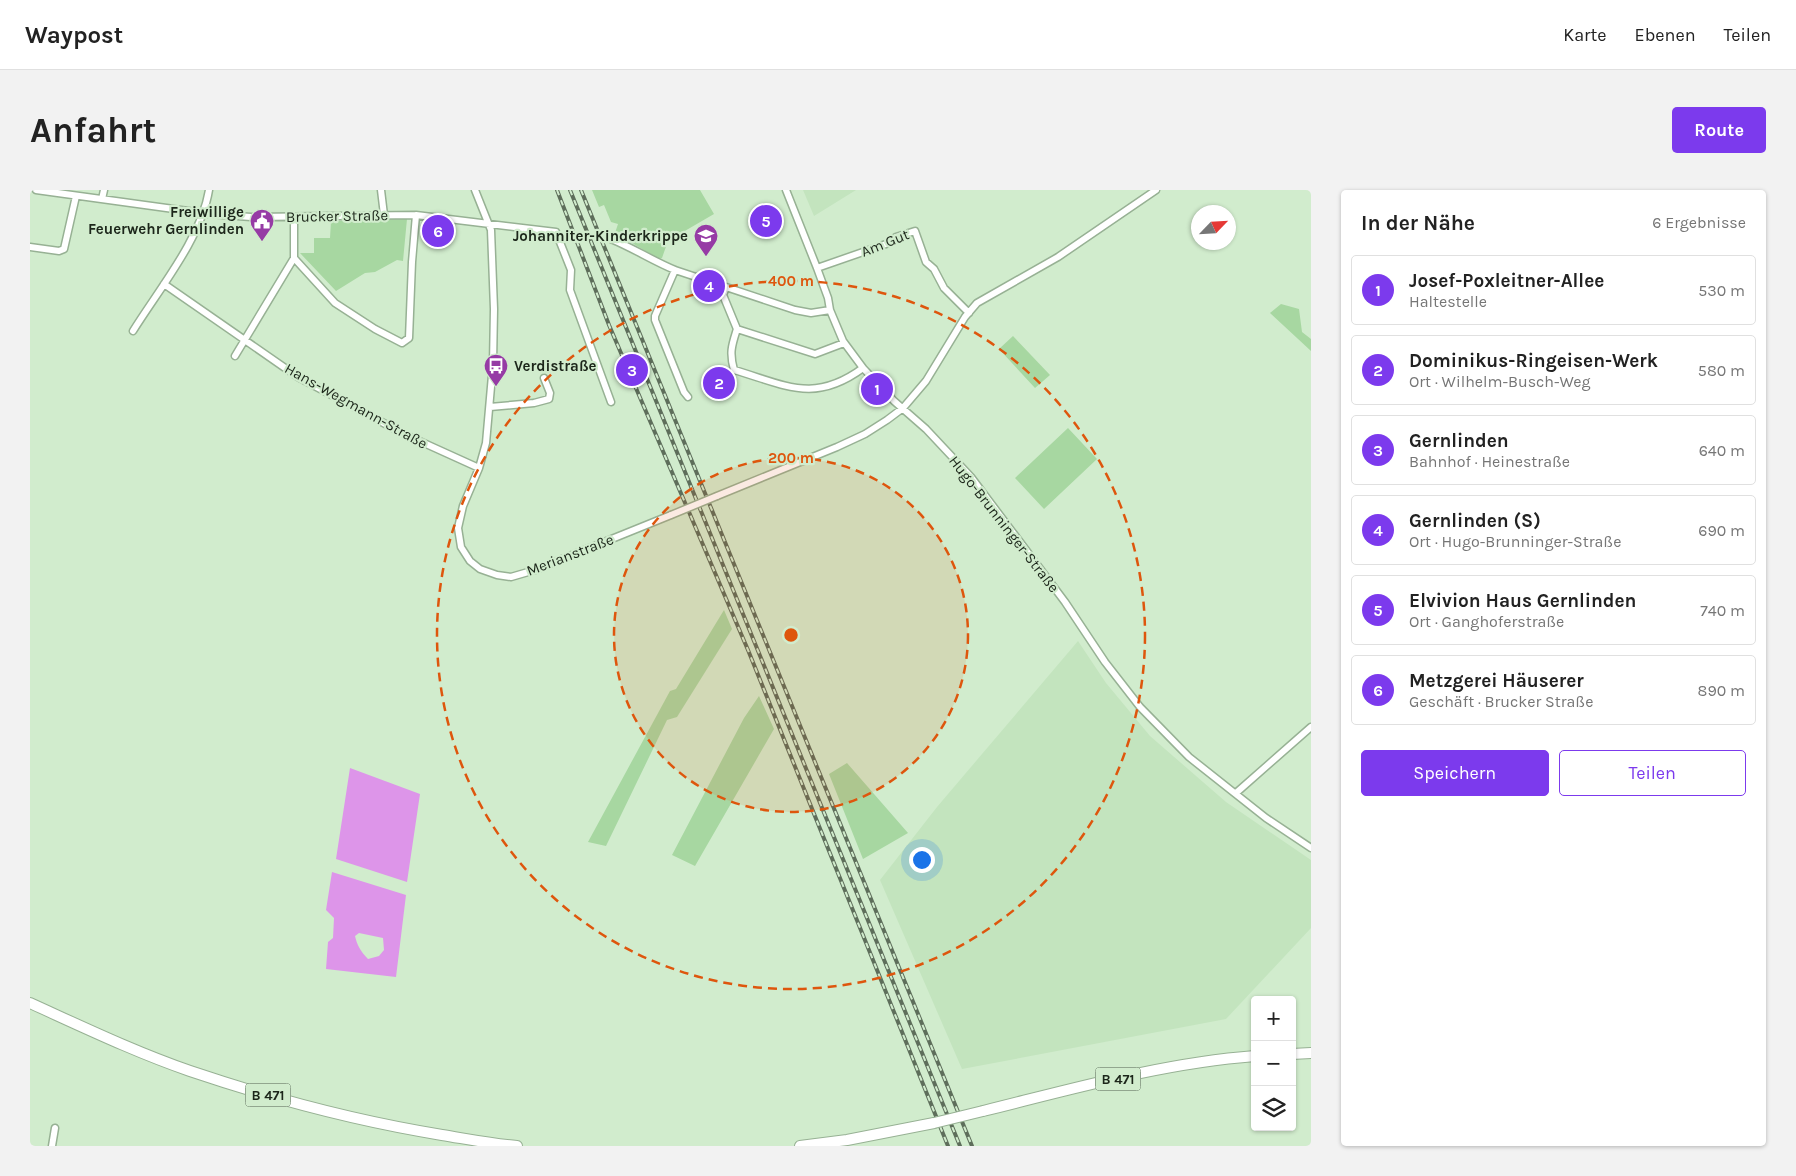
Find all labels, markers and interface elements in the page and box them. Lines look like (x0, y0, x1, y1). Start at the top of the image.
text: Waypost (25, 21, 123, 49)
text: Karte (1563, 24, 1607, 46)
text: Ebenen (1635, 24, 1696, 46)
text: Teilen (1724, 24, 1771, 46)
button: Route (1672, 107, 1766, 153)
text: Anfahrt (30, 110, 156, 151)
pin: 5 (750, 202, 782, 240)
place label: Freiwillige Feuerwehr Gernlinden (88, 203, 244, 238)
north arrow (1191, 205, 1236, 250)
street label: Brucker Straße (286, 206, 388, 226)
public building icon: Freiwillige Feuerwehr Gernlinden (249, 208, 275, 242)
text: In der Nähe (1361, 211, 1475, 235)
pin: 6 (422, 212, 454, 250)
text: 6 Ergebnisse (1652, 213, 1746, 232)
school or university icon: Johanniter-Kinderkrippe (693, 223, 719, 257)
street label: Am Gut (858, 225, 912, 261)
place label: Johanniter-Kinderkrippe (513, 227, 688, 245)
pin: 4 (693, 267, 725, 305)
text: Josef-Poxleitner-Allee (1409, 270, 1604, 292)
text: 400 m (768, 272, 814, 290)
text: 1 (1375, 281, 1381, 300)
text: 530 m (1698, 281, 1745, 300)
text: Haltestelle (1409, 292, 1487, 311)
text: Dominikus-Ringeisen-Werk (1409, 350, 1658, 372)
pin: 3 (616, 351, 648, 389)
bus stop icon: Verdistraße (483, 353, 509, 387)
place label: Verdistraße (514, 357, 597, 375)
street label: Hans-Wegmann-Straße (281, 359, 431, 453)
text: 2 (1373, 361, 1383, 380)
text: 580 m (1698, 361, 1745, 380)
pin: 2 (703, 364, 735, 402)
pin: 1 (861, 370, 893, 408)
text: Ort · Wilhelm-Busch-Weg (1409, 372, 1591, 391)
text: Gernlinden (1409, 430, 1509, 452)
text: 3 (1373, 441, 1383, 460)
text: 640 m (1699, 441, 1745, 460)
text: 200 m (768, 449, 814, 467)
street label: Hugo-Brunninger-Straße (945, 452, 1063, 596)
text: Bahnhof · Heinestraße (1409, 452, 1570, 471)
text: Gernlinden (S) (1409, 510, 1541, 532)
text: 4 (1373, 521, 1383, 540)
text: 690 m (1698, 521, 1745, 540)
street label: Merianstraße (524, 530, 616, 580)
text: Ort · Hugo-Brunninger-Straße (1409, 532, 1621, 551)
text: Elvivion Haus Gernlinden (1409, 590, 1636, 612)
text: 5 (1373, 601, 1383, 620)
text: 740 m (1700, 601, 1745, 620)
text: Ort · Ganghoferstraße (1409, 612, 1564, 631)
centre of rings (782, 626, 800, 644)
text: Metzgerei Häuserer (1409, 670, 1584, 692)
text: 6 (1373, 681, 1383, 700)
text: 890 m (1698, 681, 1745, 700)
text: Geschäft · Brucker Straße (1409, 692, 1593, 711)
button: Speichern (1361, 750, 1549, 796)
button: Teilen (1559, 750, 1746, 796)
your location (909, 847, 935, 873)
map controls (1251, 996, 1296, 1131)
button: + (1251, 996, 1296, 1041)
button: − (1251, 1041, 1296, 1086)
road number: B 471 (1096, 1068, 1140, 1091)
road number: B 471 (246, 1084, 290, 1106)
button: layers (1251, 1086, 1296, 1131)

